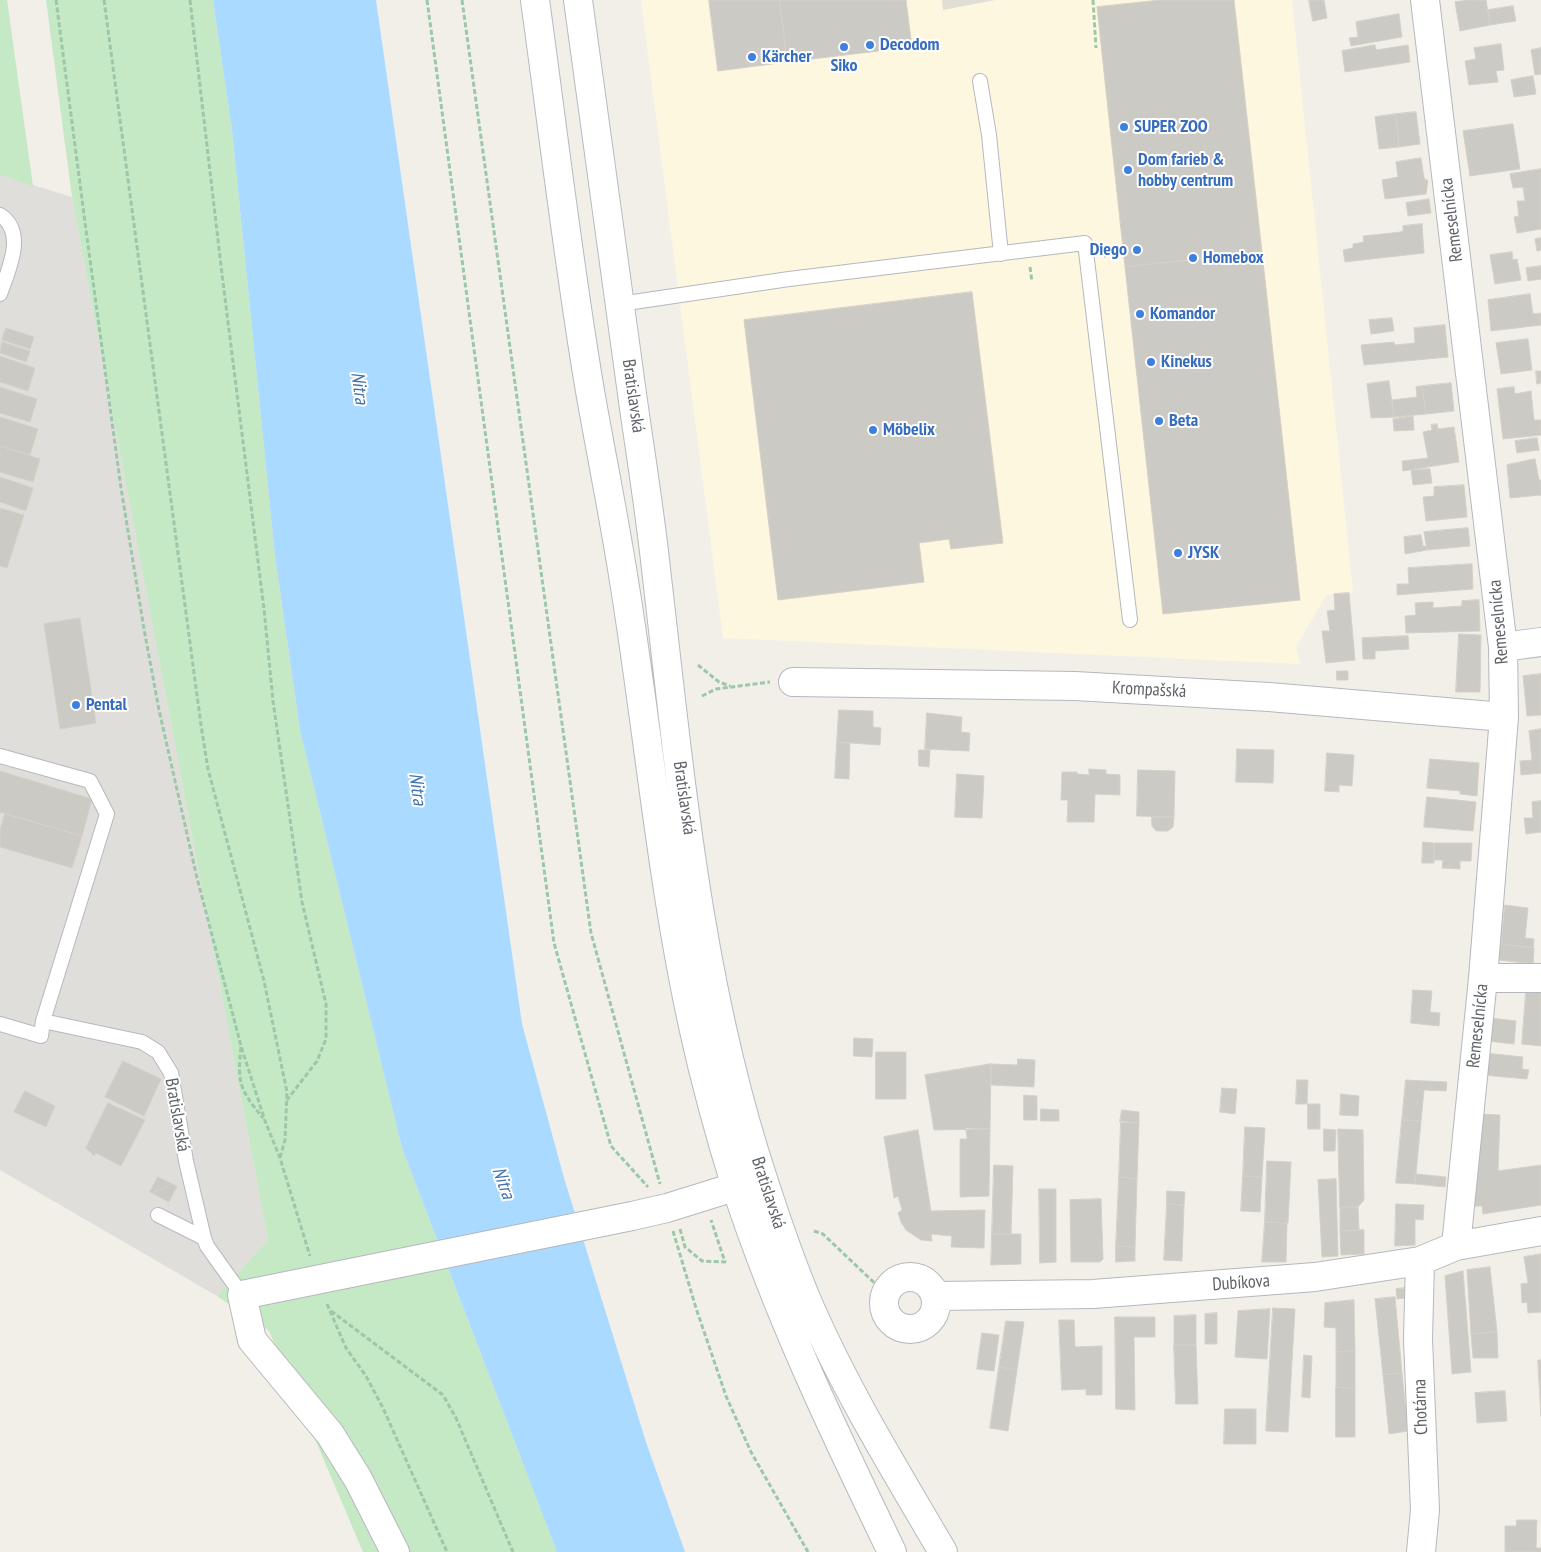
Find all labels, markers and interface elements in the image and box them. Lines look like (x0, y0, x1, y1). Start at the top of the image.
place label: Decodom (880, 34, 939, 56)
marker: Decodom (864, 39, 876, 51)
marker: Siko (838, 41, 850, 53)
place label: Kärcher (762, 46, 811, 68)
marker: Kärcher (746, 51, 758, 63)
place label: Siko (830, 55, 858, 77)
place label: SUPER ZOO (1134, 116, 1208, 138)
marker: SUPER ZOO (1118, 121, 1130, 133)
place label: Dom farieb & hobby centrum (1138, 149, 1233, 192)
marker: Dom farieb & hobby centrum (1122, 164, 1134, 176)
street label: Remeselnícka (1436, 177, 1468, 263)
place label: Diego (1090, 239, 1127, 261)
marker: Diego (1131, 244, 1143, 256)
place label: Homebox (1203, 247, 1264, 269)
marker: Homebox (1187, 252, 1199, 264)
place label: Komandor (1150, 303, 1215, 325)
marker: Komandor (1134, 308, 1146, 320)
place label: Kinekus (1161, 351, 1212, 373)
marker: Kinekus (1145, 356, 1157, 368)
street label: Bratislavská (617, 358, 649, 434)
water label: Nitra (345, 370, 373, 406)
place label: Beta (1169, 410, 1198, 432)
marker: Beta (1153, 415, 1165, 427)
place label: Möbelix (883, 419, 935, 441)
marker: Möbelix (867, 424, 879, 436)
place label: JYSK (1188, 542, 1219, 564)
marker: JYSK (1172, 547, 1184, 559)
street label: Remeselnícka (1485, 579, 1513, 665)
street label: Krompašská (1111, 677, 1187, 703)
place label: Pental (86, 694, 127, 716)
marker: Pental (70, 699, 82, 711)
street label: Bratislavská (668, 760, 700, 836)
water label: Nitra (403, 771, 431, 807)
street label: Remeselnícka (1463, 983, 1493, 1069)
street label: Bratislavská (160, 1077, 194, 1153)
street label: Bratislavská (746, 1154, 790, 1232)
water label: Nitra (487, 1164, 519, 1202)
street label: Dubíkova (1212, 1270, 1270, 1296)
street label: Chotárna (1409, 1379, 1433, 1435)

